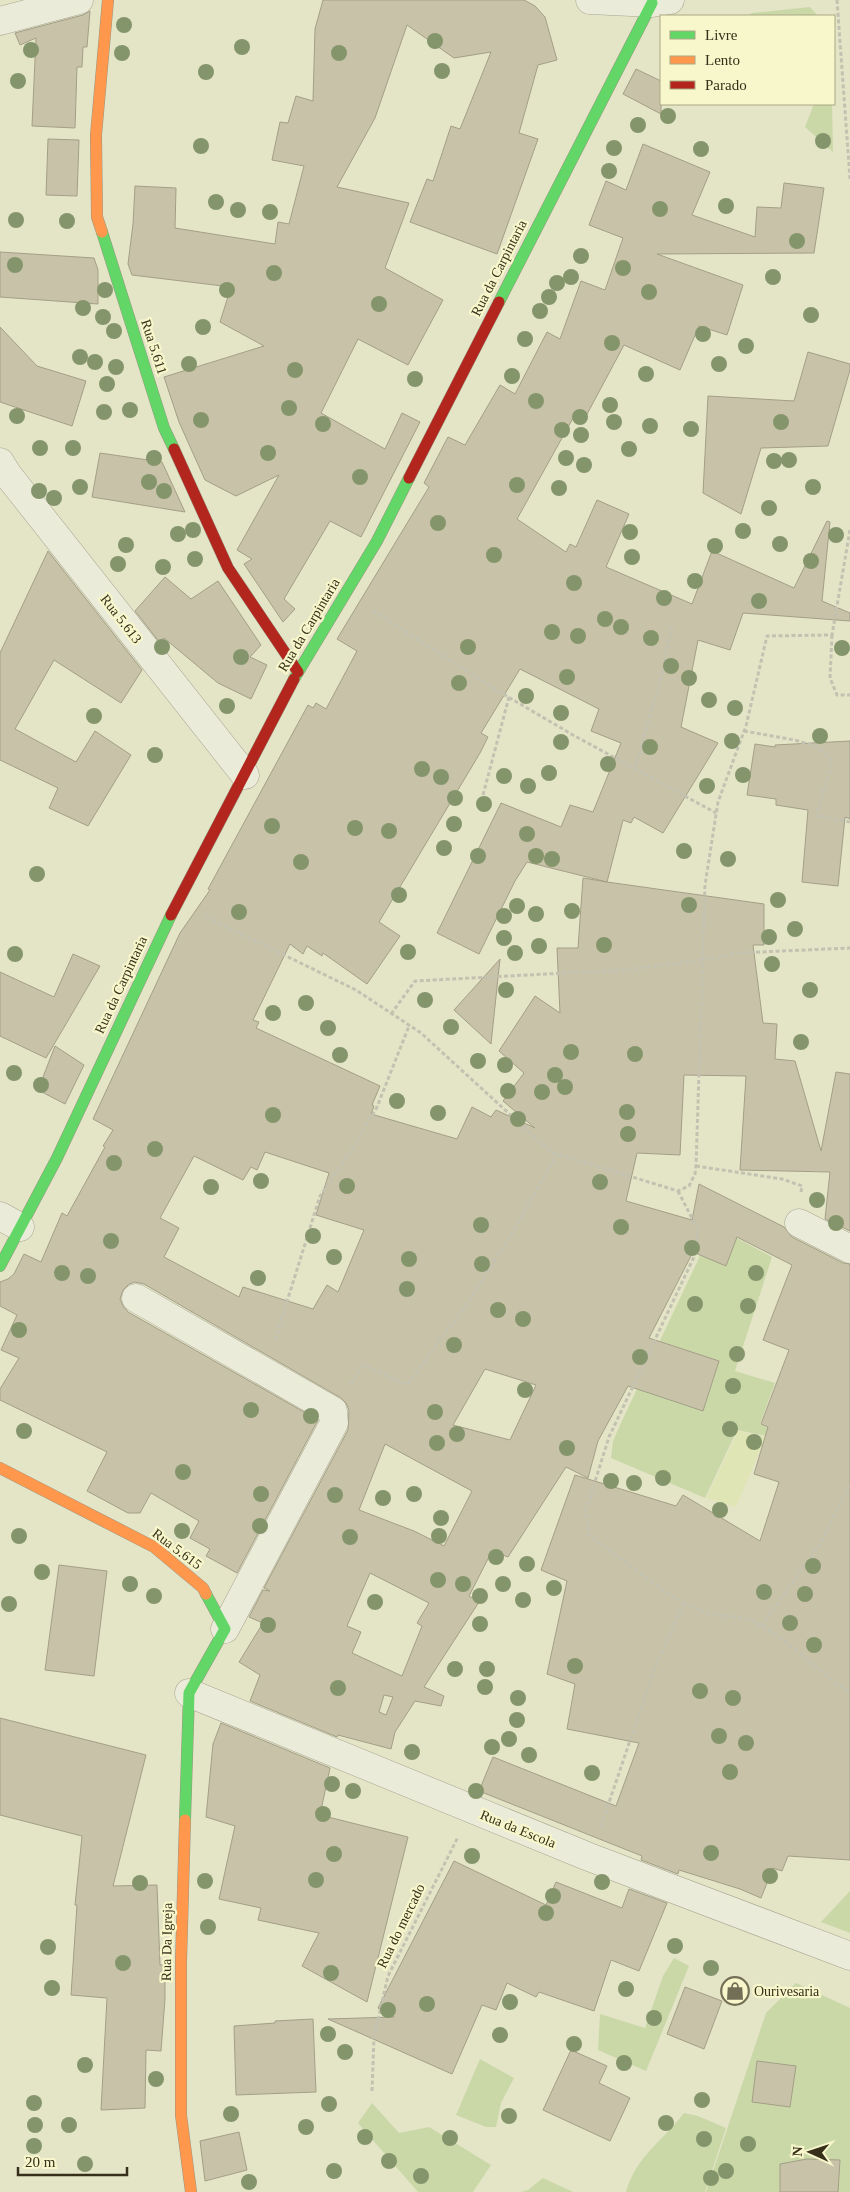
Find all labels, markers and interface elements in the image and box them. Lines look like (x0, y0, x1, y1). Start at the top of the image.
legend (660, 15, 835, 105)
text: Livre (705, 27, 738, 43)
text: Lento (705, 52, 740, 68)
text: Parado (705, 77, 747, 93)
street label: Rua da Carpintaria (468, 217, 530, 319)
street label: Rua 5.611 (138, 318, 170, 376)
street label: Rua da Carpintaria (275, 575, 343, 674)
street label: Rua 5.613 (97, 592, 145, 646)
street label: Rua da Carpintaria (92, 933, 150, 1036)
street label: Rua 5.615 (150, 1526, 204, 1572)
street label: Rua da Escola (478, 1807, 559, 1851)
street label: Rua do mercado (374, 1881, 428, 1971)
street label: Rua Da Igreja (159, 1902, 175, 1981)
shop icon: Ourivesaria (720, 1976, 750, 2006)
place label: Ourivesaria (754, 1984, 820, 1999)
north arrow (785, 2127, 835, 2177)
scale bar (18, 2144, 126, 2176)
text: N (790, 2146, 805, 2157)
text: 20 m (25, 2154, 56, 2170)

